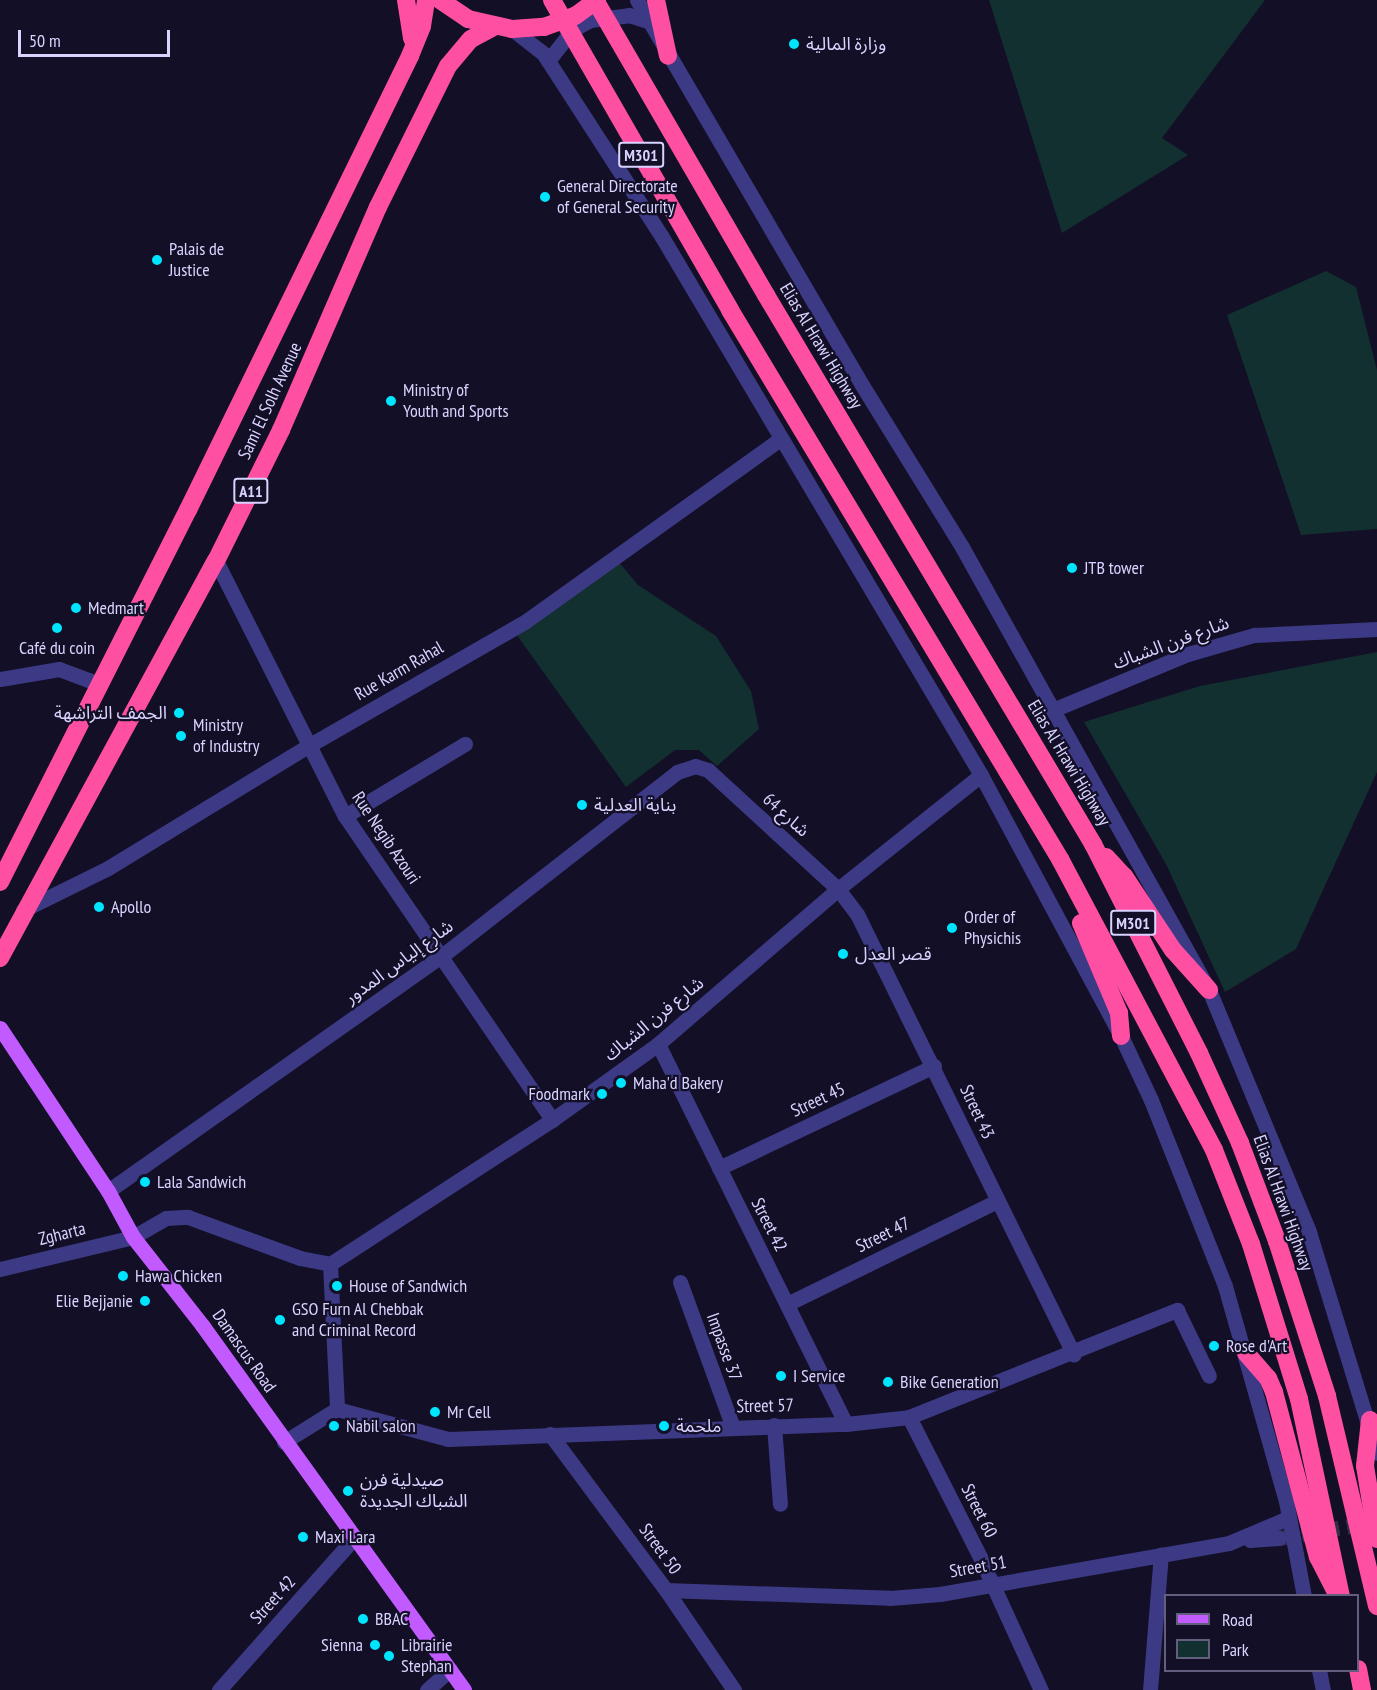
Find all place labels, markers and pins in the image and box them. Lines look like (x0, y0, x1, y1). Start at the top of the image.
place label: وزارة المالية (806, 33, 886, 55)
marker: وزارة المالية (787, 37, 801, 51)
place label: General Directorate of General Security (557, 176, 678, 219)
marker: General Directorate of General Security (538, 190, 552, 204)
place label: Palais de Justice (169, 239, 224, 282)
marker: Palais de Justice (150, 253, 164, 267)
place label: Ministry of Youth and Sports (403, 380, 509, 422)
marker: Ministry of Youth and Sports (384, 394, 398, 408)
place label: JTB tower (1084, 557, 1144, 579)
marker: JTB tower (1065, 561, 1079, 575)
place label: Medmart (88, 597, 144, 619)
marker: Medmart (69, 601, 83, 615)
marker: Café du coin (50, 621, 64, 635)
place label: Café du coin (19, 637, 95, 659)
place label: الجمف التراشهة (54, 702, 167, 724)
marker: الجمف التراشهة (172, 706, 186, 720)
place label: Ministry of Industry (193, 715, 259, 758)
marker: Ministry of Industry (174, 729, 188, 743)
place label: بناية العدلية (594, 794, 676, 816)
marker: بناية العدلية (575, 798, 589, 812)
place label: Apollo (111, 896, 151, 918)
marker: Apollo (92, 900, 106, 914)
place label: Order of Physichis (964, 907, 1021, 950)
marker: Order of Physichis (945, 921, 959, 935)
place label: قصر العدل (855, 943, 931, 965)
marker: قصر العدل (836, 947, 850, 961)
place label: Maha'd Bakery (633, 1072, 723, 1094)
marker: Maha'd Bakery (614, 1076, 628, 1090)
place label: Foodmark (528, 1083, 590, 1105)
marker: Foodmark (595, 1087, 609, 1101)
place label: Lala Sandwich (157, 1171, 246, 1193)
marker: Lala Sandwich (138, 1175, 152, 1189)
place label: Hawa Chicken (135, 1265, 222, 1287)
marker: Hawa Chicken (116, 1269, 130, 1283)
place label: House of Sandwich (349, 1275, 467, 1297)
marker: House of Sandwich (330, 1279, 344, 1293)
place label: Elie Bejjanie (56, 1290, 133, 1312)
marker: Elie Bejjanie (138, 1294, 152, 1308)
place label: GSO Furn Al Chebbak and Criminal Record (292, 1299, 424, 1342)
marker: GSO Furn Al Chebbak and Criminal Record (273, 1313, 287, 1327)
place label: Rose d'Art (1226, 1335, 1287, 1357)
marker: Rose d'Art (1207, 1339, 1221, 1353)
place label: I Service (793, 1365, 846, 1387)
marker: I Service (774, 1369, 788, 1383)
place label: Bike Generation (900, 1371, 999, 1393)
marker: Bike Generation (881, 1375, 895, 1389)
place label: Mr Cell (447, 1401, 491, 1423)
marker: Mr Cell (428, 1405, 442, 1419)
place label: Nabil salon (346, 1415, 416, 1437)
place label: ملحمة (676, 1415, 721, 1437)
marker: Nabil salon (327, 1419, 341, 1433)
marker: ملحمة (657, 1419, 671, 1433)
place label: صيدلية فرن الشباك الجديدة (360, 1470, 468, 1512)
marker: صيدلية فرن الشباك الجديدة (341, 1484, 355, 1498)
place label: Maxi Lara (315, 1526, 375, 1548)
marker: Maxi Lara (296, 1530, 310, 1544)
place label: BBAC (375, 1608, 408, 1630)
marker: BBAC (356, 1612, 370, 1626)
place label: Sienna (321, 1634, 363, 1656)
place label: Librairie Stephan (401, 1635, 452, 1678)
marker: Sienna (368, 1638, 382, 1652)
marker: Librairie Stephan (382, 1649, 396, 1663)

